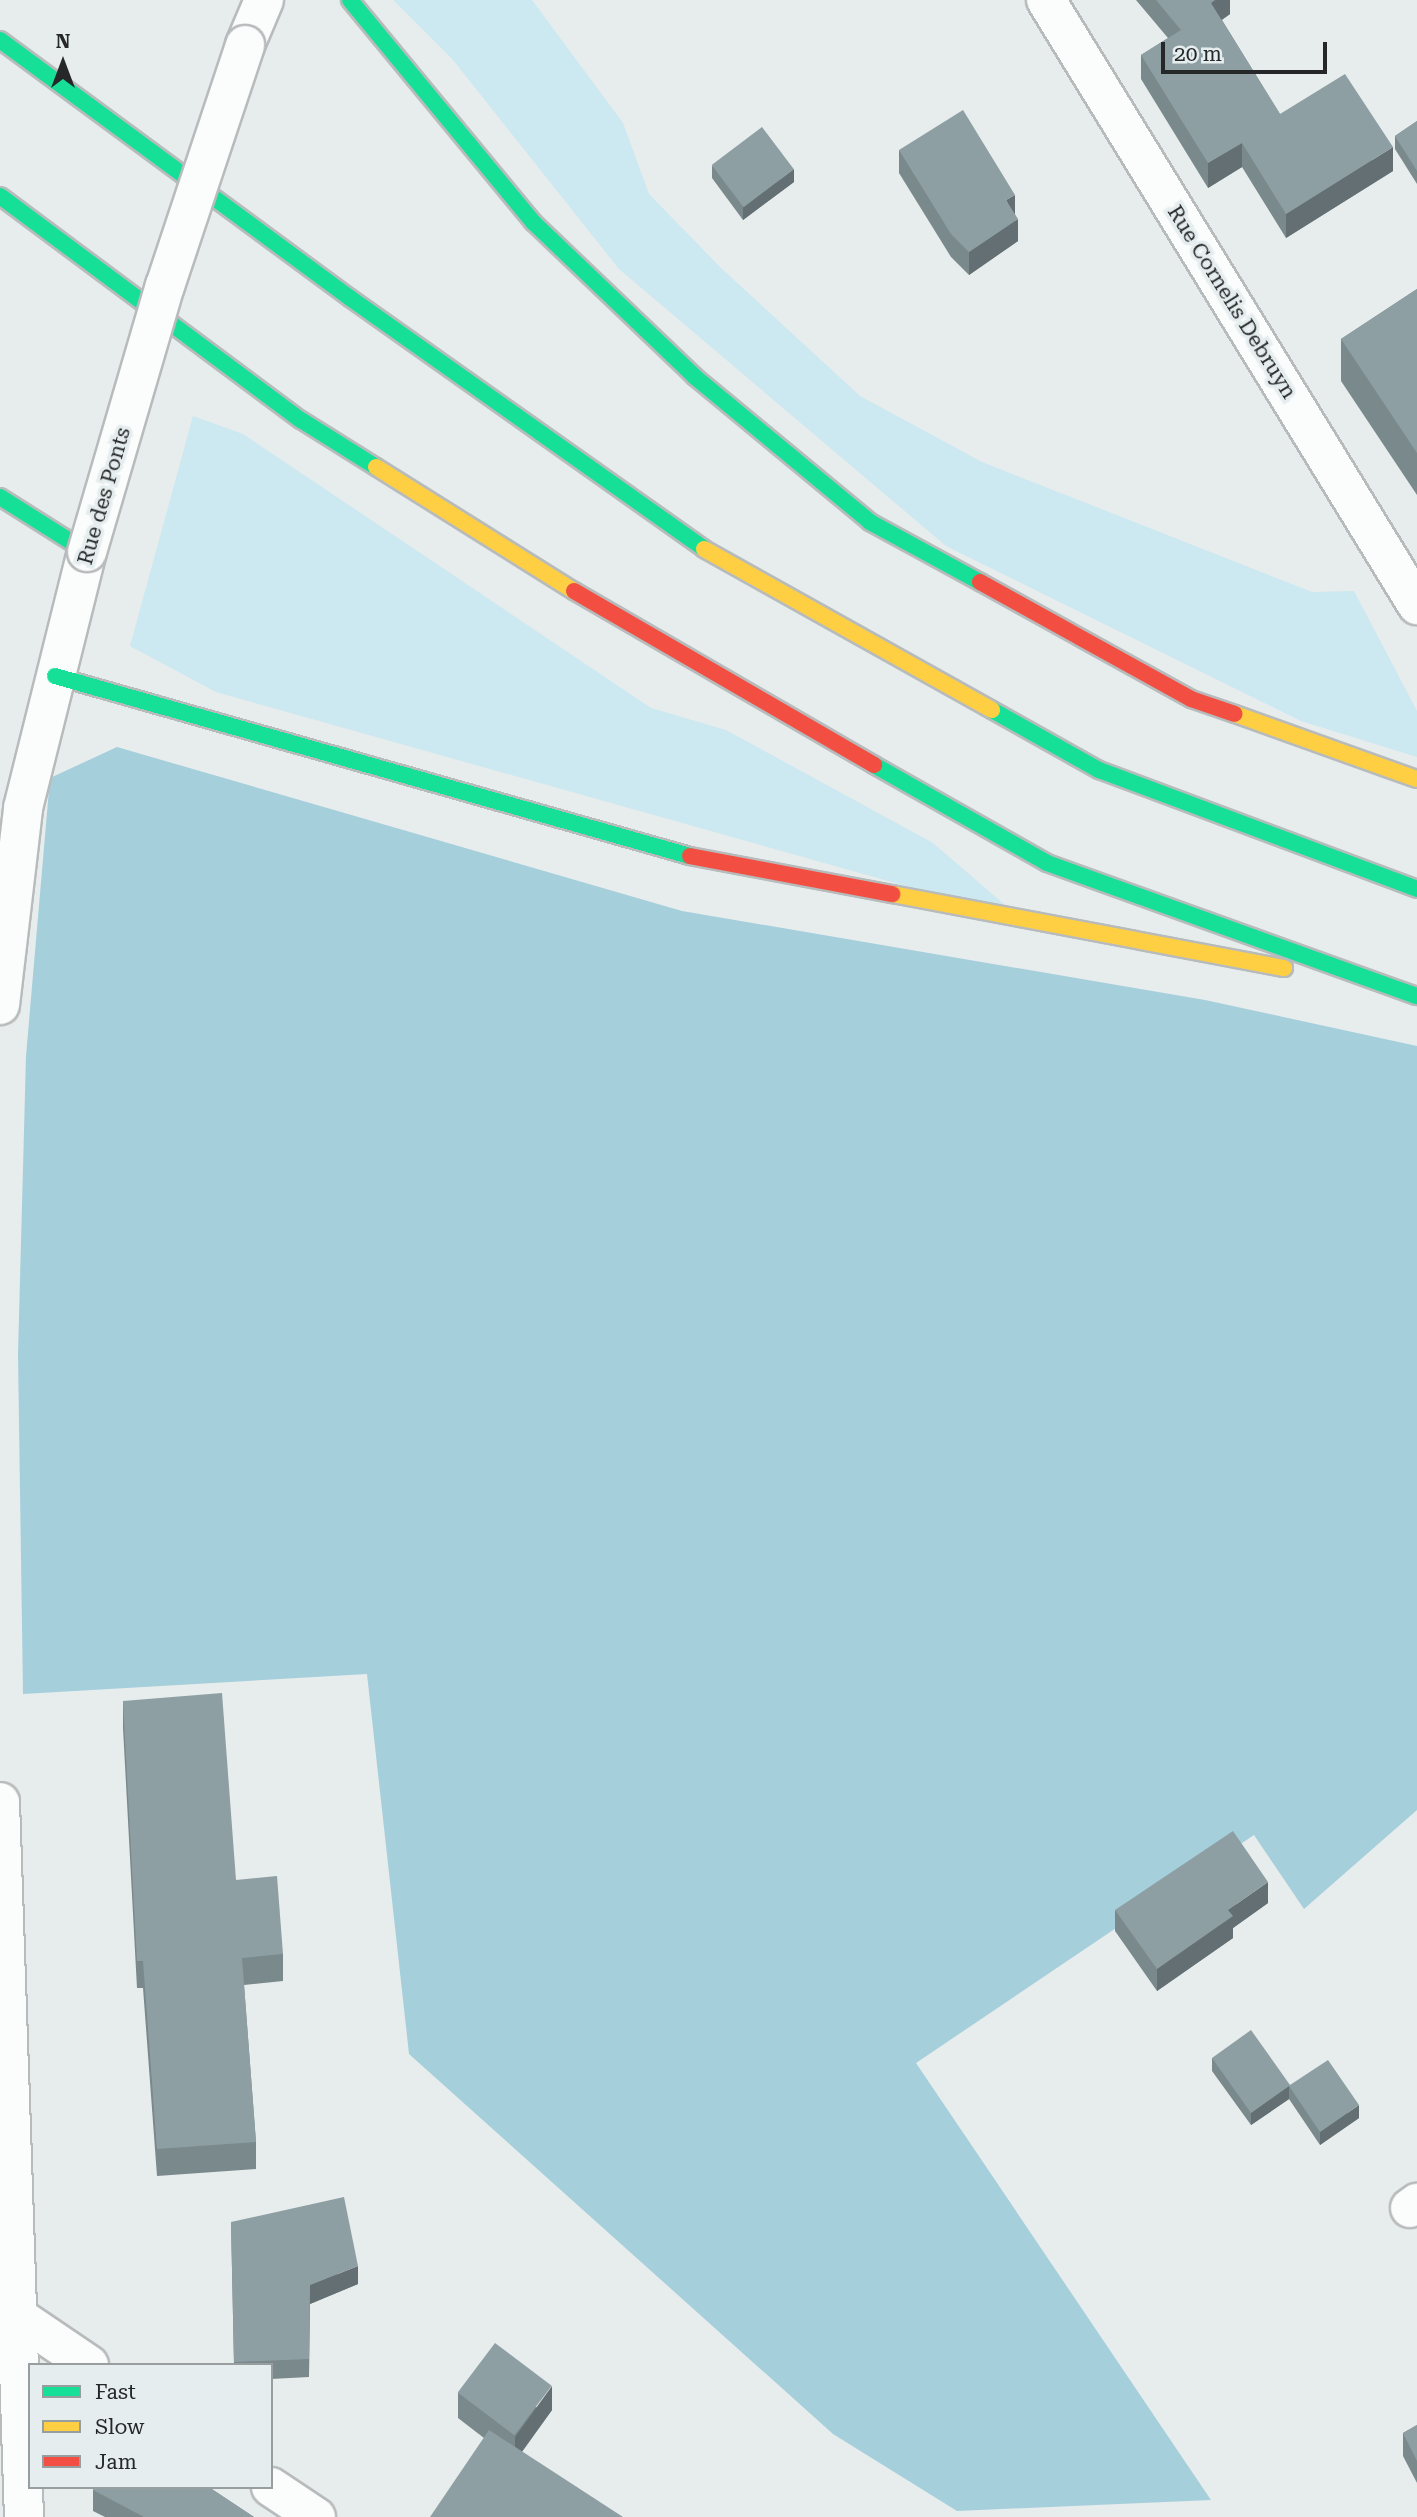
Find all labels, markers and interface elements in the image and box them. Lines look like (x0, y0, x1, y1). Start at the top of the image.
north arrow (28, 28, 98, 98)
scale bar (1165, 28, 1331, 72)
text: N (56, 30, 70, 53)
text: 20 m (1174, 42, 1222, 66)
street label: Rue Cornelis Debruyn (1162, 201, 1302, 403)
street label: Rue des Ponts (72, 424, 136, 568)
legend (28, 2363, 273, 2489)
text: Fast (95, 2380, 136, 2404)
text: Slow (95, 2415, 144, 2439)
text: Jam (95, 2450, 137, 2474)

